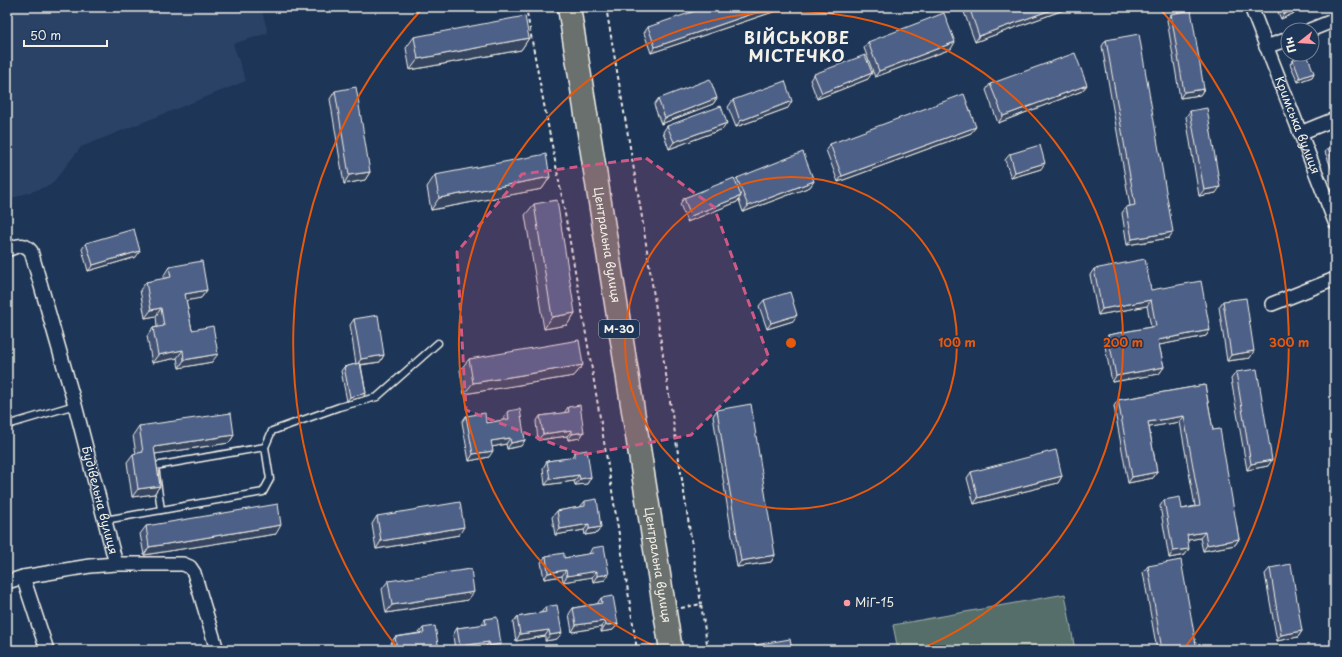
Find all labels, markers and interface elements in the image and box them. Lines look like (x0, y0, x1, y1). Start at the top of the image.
scale bar (24, 22, 107, 48)
north arrow (1280, 22, 1320, 62)
district label: ВІЙСЬКОВЕ МІСТЕЧКО (744, 25, 850, 67)
text: 50 m (30, 26, 61, 44)
text: Пн (1279, 35, 1300, 55)
street label: Кримська вулиця (1271, 74, 1325, 176)
street label: Центральна вулиця (590, 186, 626, 304)
road number: М-30 (599, 320, 639, 338)
text: 100 m (938, 333, 976, 351)
text: 200 m (1103, 333, 1143, 351)
text: 300 m (1269, 333, 1309, 351)
centre of rings (784, 336, 798, 350)
street label: Будівельна вулиця (78, 444, 123, 556)
street label: Центральна вулиця (640, 506, 677, 624)
place label: МіГ-15 (855, 593, 894, 611)
marker: МіГ-15 (842, 598, 852, 608)

